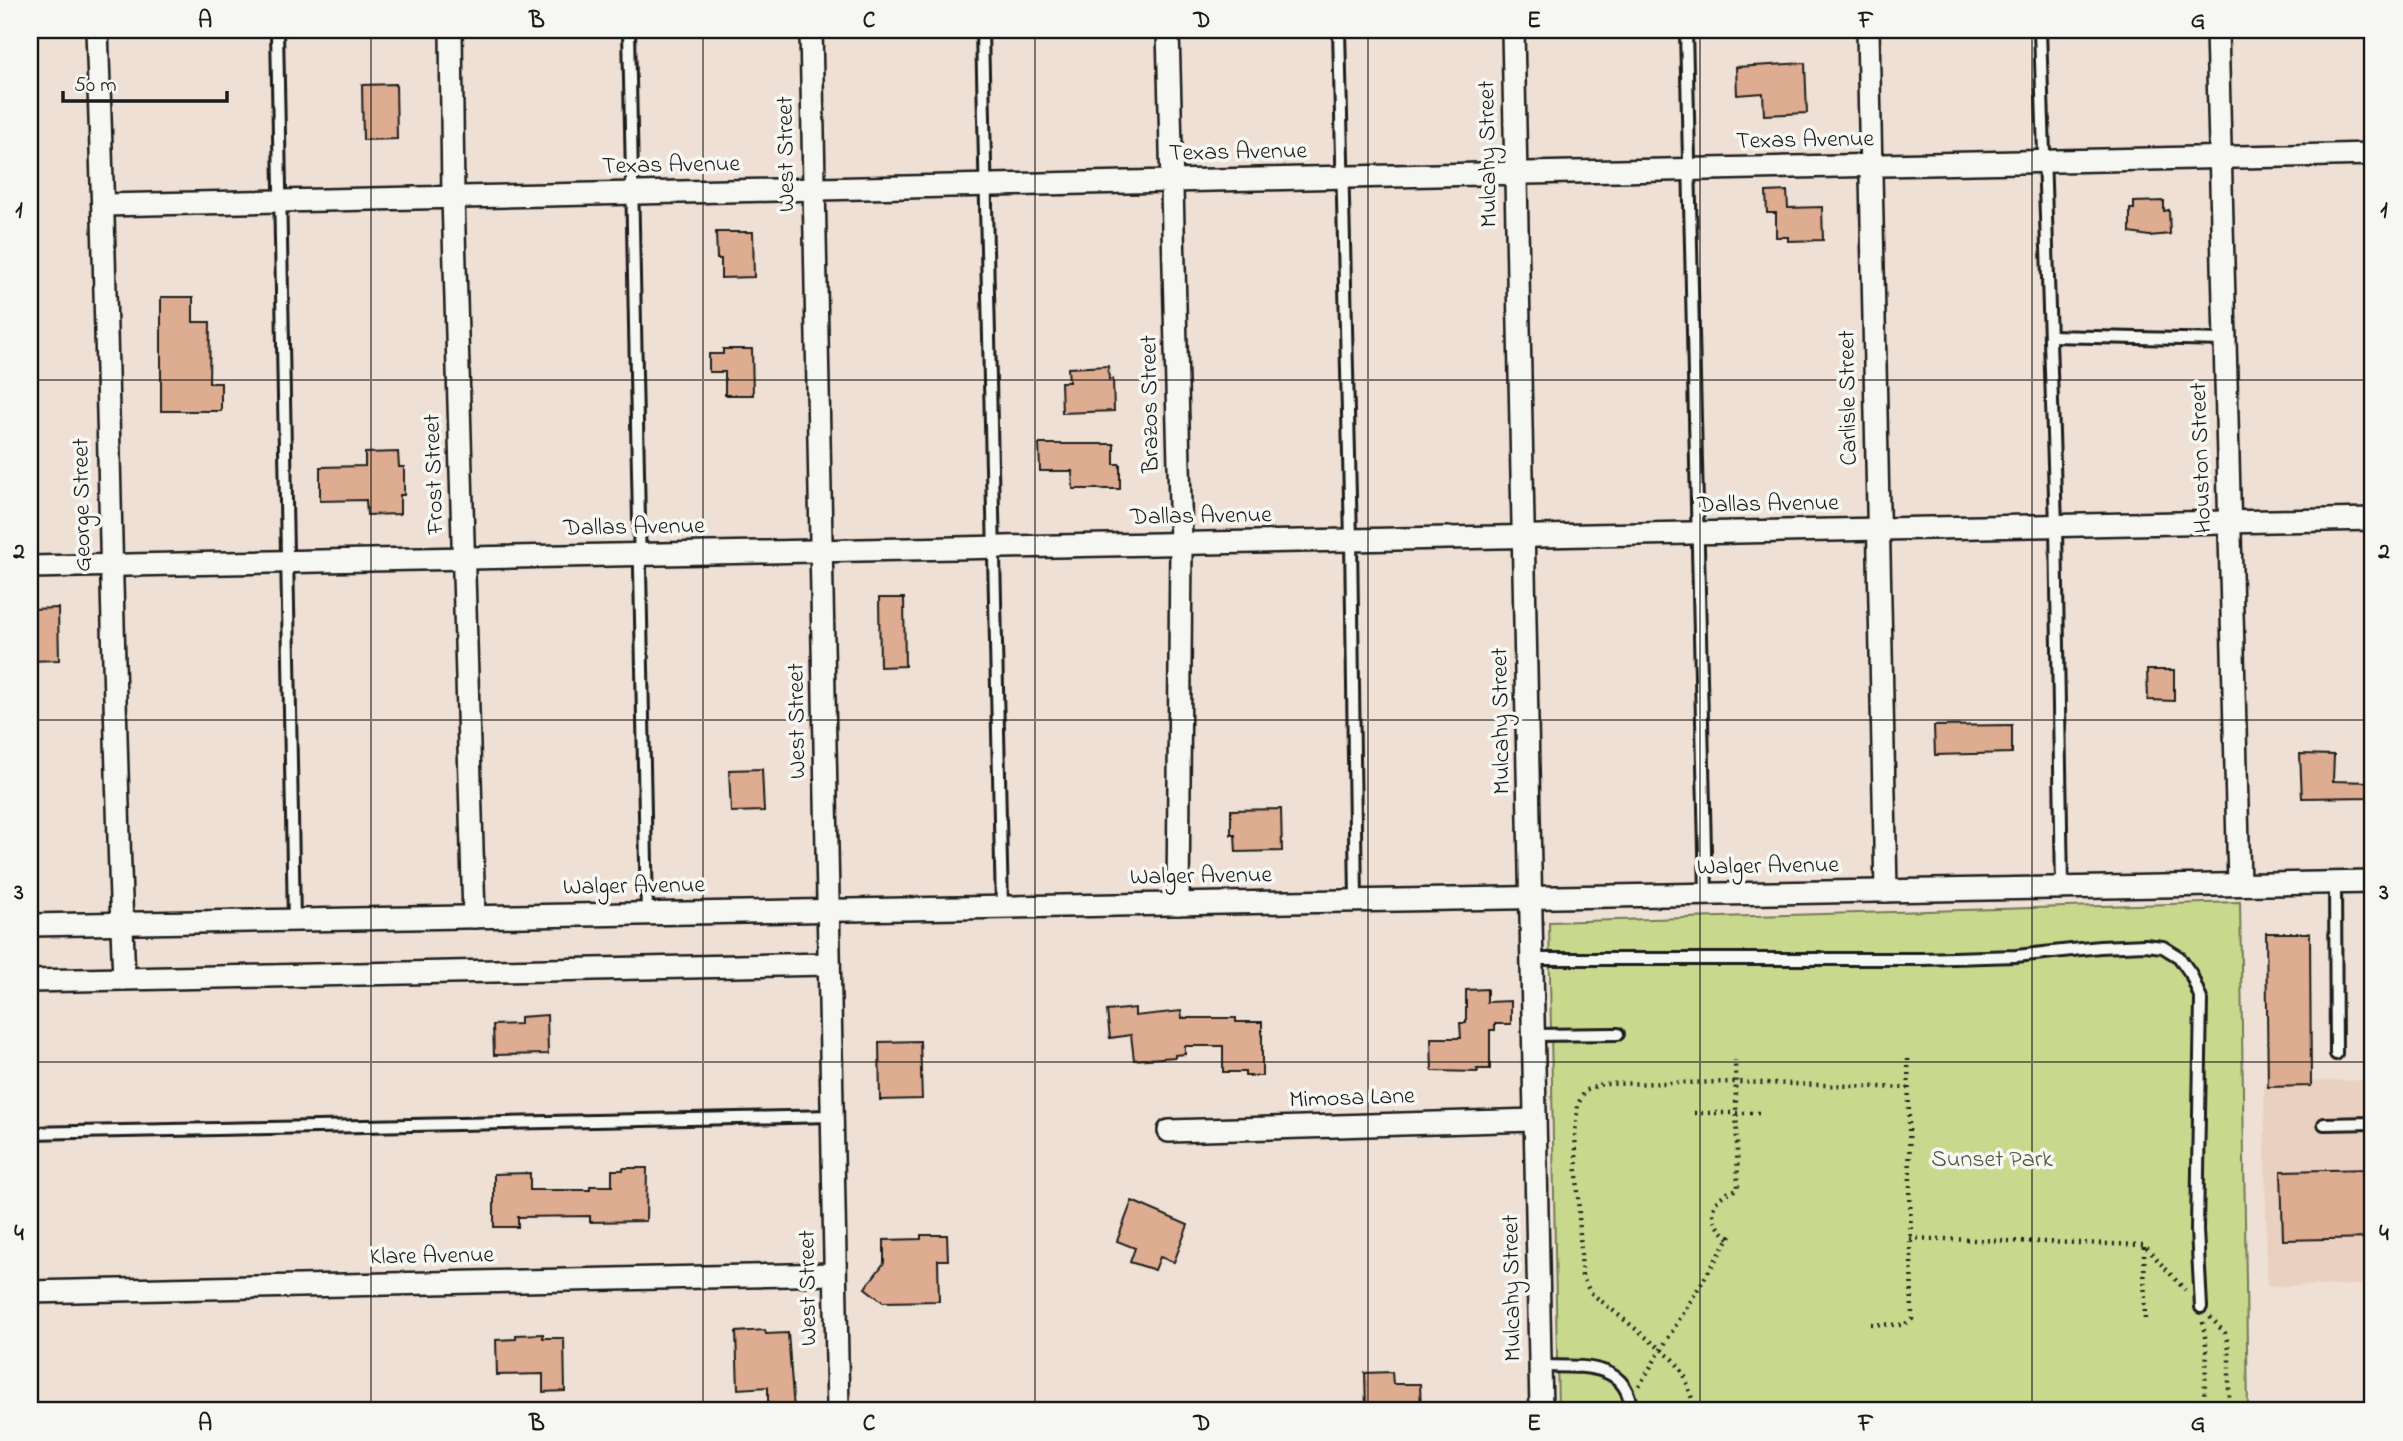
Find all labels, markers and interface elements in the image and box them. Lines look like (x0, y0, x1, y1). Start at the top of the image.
text: A (198, 5, 212, 38)
text: B (528, 5, 545, 38)
text: C (863, 5, 876, 38)
text: D (1193, 5, 1210, 38)
text: E (1527, 5, 1541, 38)
text: F (1858, 5, 1874, 38)
text: G (2191, 5, 2205, 38)
scale bar (63, 60, 228, 104)
text: 50 m (74, 71, 117, 101)
street label: Mulcahy Street (1470, 80, 1509, 228)
street label: West Street (768, 96, 806, 212)
street label: Texas Avenue (1736, 122, 1875, 160)
street label: Texas Avenue (1169, 134, 1308, 172)
street label: Texas Avenue (602, 147, 741, 185)
text: 1 (15, 195, 23, 228)
text: 1 (2380, 195, 2388, 228)
street label: Carlisle Street (1830, 330, 1868, 466)
street label: Brazos Street (1132, 335, 1170, 474)
street label: Houston Street (2182, 382, 2222, 534)
street label: Frost Street (415, 413, 455, 536)
street label: George Street (64, 438, 102, 572)
street label: Dallas Avenue (1696, 486, 1839, 524)
street label: Dallas Avenue (1129, 498, 1272, 536)
street label: Dallas Avenue (562, 509, 705, 547)
text: 2 (12, 536, 25, 569)
text: 2 (2377, 536, 2390, 569)
street label: Mulcahy Street (1483, 647, 1522, 795)
street label: West Street (779, 663, 817, 779)
street label: Walger Avenue (1697, 848, 1840, 886)
street label: Walger Avenue (1130, 858, 1273, 896)
street label: Walger Avenue (563, 868, 706, 906)
text: 3 (13, 877, 24, 910)
text: 3 (2378, 877, 2389, 910)
street label: Mimosa Lane (1289, 1079, 1416, 1119)
park label: Sunset Park (1931, 1143, 2053, 1178)
street label: Mulcahy Street (1494, 1214, 1533, 1362)
text: 4 (14, 1218, 24, 1251)
text: 4 (2379, 1218, 2389, 1251)
street label: West Street (790, 1230, 828, 1346)
street label: Klare Avenue (369, 1238, 495, 1276)
text: A (198, 1408, 212, 1441)
text: B (528, 1408, 545, 1441)
text: C (863, 1408, 876, 1441)
text: D (1193, 1408, 1210, 1441)
text: E (1527, 1408, 1541, 1441)
text: F (1858, 1408, 1874, 1441)
text: G (2191, 1408, 2205, 1441)

